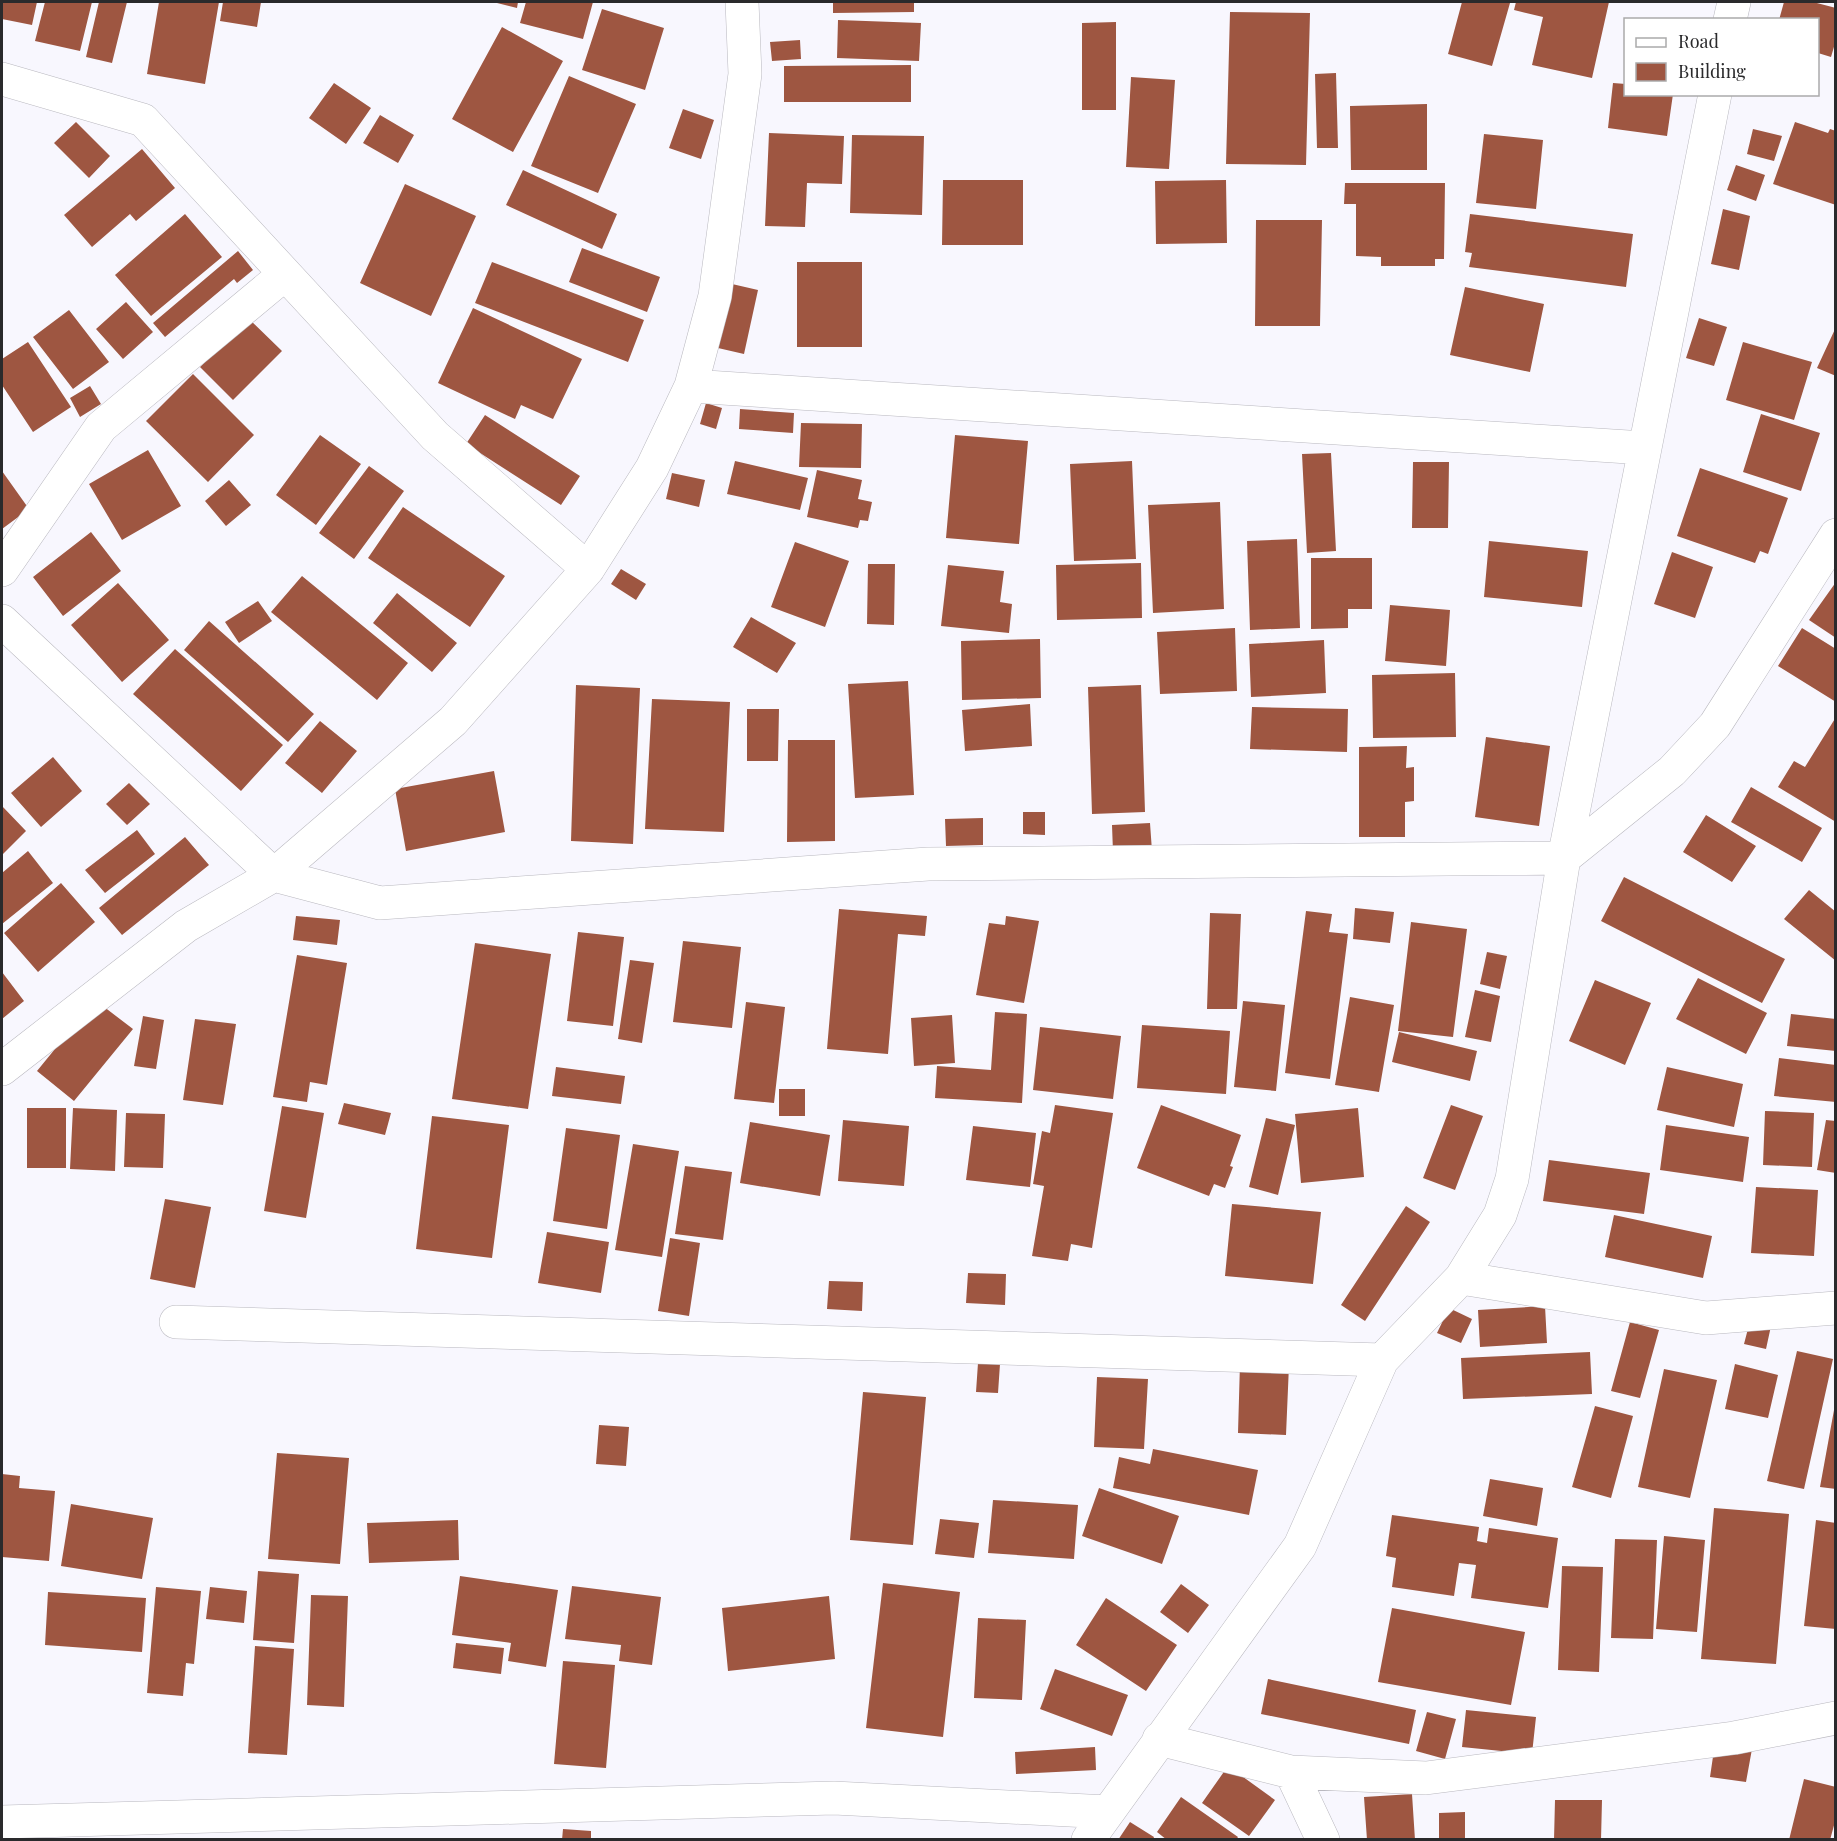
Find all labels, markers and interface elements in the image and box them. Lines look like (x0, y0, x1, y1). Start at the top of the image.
legend (1624, 18, 1819, 96)
text: Road (1678, 29, 1719, 53)
text: Building (1678, 59, 1746, 83)

